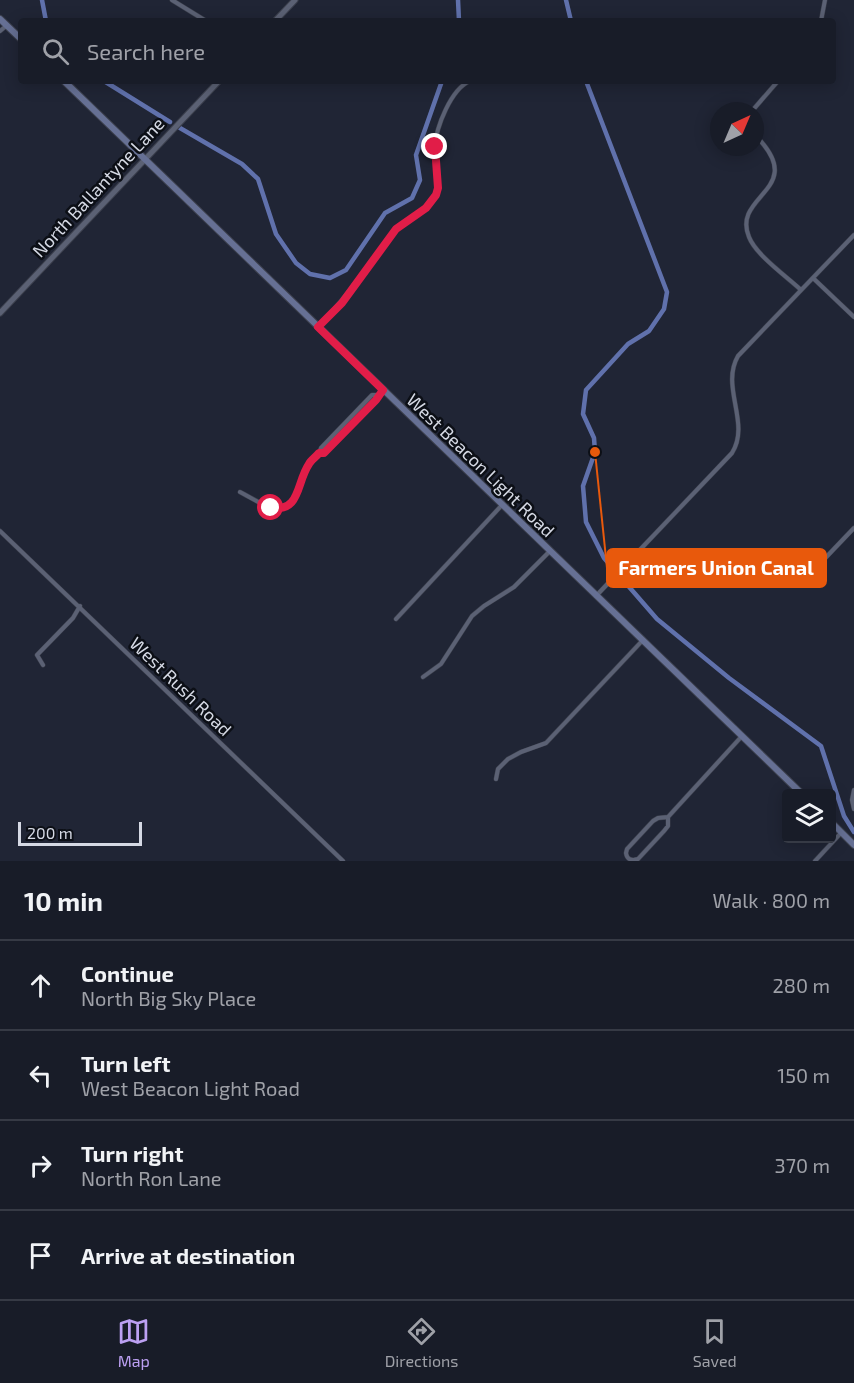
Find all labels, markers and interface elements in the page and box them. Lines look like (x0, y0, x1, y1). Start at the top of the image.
search box (18, 18, 836, 84)
icon: search (39, 35, 72, 68)
text: Search here (87, 38, 205, 64)
north arrow (710, 102, 764, 156)
street label: North Ballantyne Lane (27, 112, 169, 262)
route end (421, 133, 447, 159)
street label: West Beacon Light Road (402, 389, 560, 541)
route start (257, 494, 283, 520)
callout: Farmers Union Canal (607, 549, 826, 587)
text: Farmers Union Canal (618, 555, 814, 579)
street label: West Rush Road (126, 632, 236, 740)
map controls (782, 789, 836, 843)
button: layers (782, 789, 836, 843)
scale bar (18, 819, 142, 846)
text: 200 m (27, 823, 73, 842)
text: 10 min (24, 885, 103, 916)
text: Walk · 800 m (713, 888, 830, 912)
text: Continue (81, 960, 174, 986)
icon: ahead (24, 969, 57, 1002)
text: 280 m (773, 973, 830, 997)
text: North Big Sky Place (81, 986, 256, 1010)
text: Turn left (81, 1050, 170, 1076)
icon: left (24, 1059, 57, 1092)
text: 150 m (777, 1063, 830, 1087)
text: West Beacon Light Road (81, 1076, 300, 1100)
text: Turn right (81, 1140, 183, 1166)
icon: right (24, 1149, 57, 1182)
text: 370 m (775, 1153, 830, 1177)
text: North Ron Lane (81, 1166, 222, 1190)
icon: arrive (24, 1239, 57, 1272)
text: Arrive at destination (81, 1242, 295, 1268)
tab: Map (117, 1315, 150, 1370)
tab: Directions (385, 1315, 458, 1370)
tab: Saved (693, 1315, 737, 1370)

